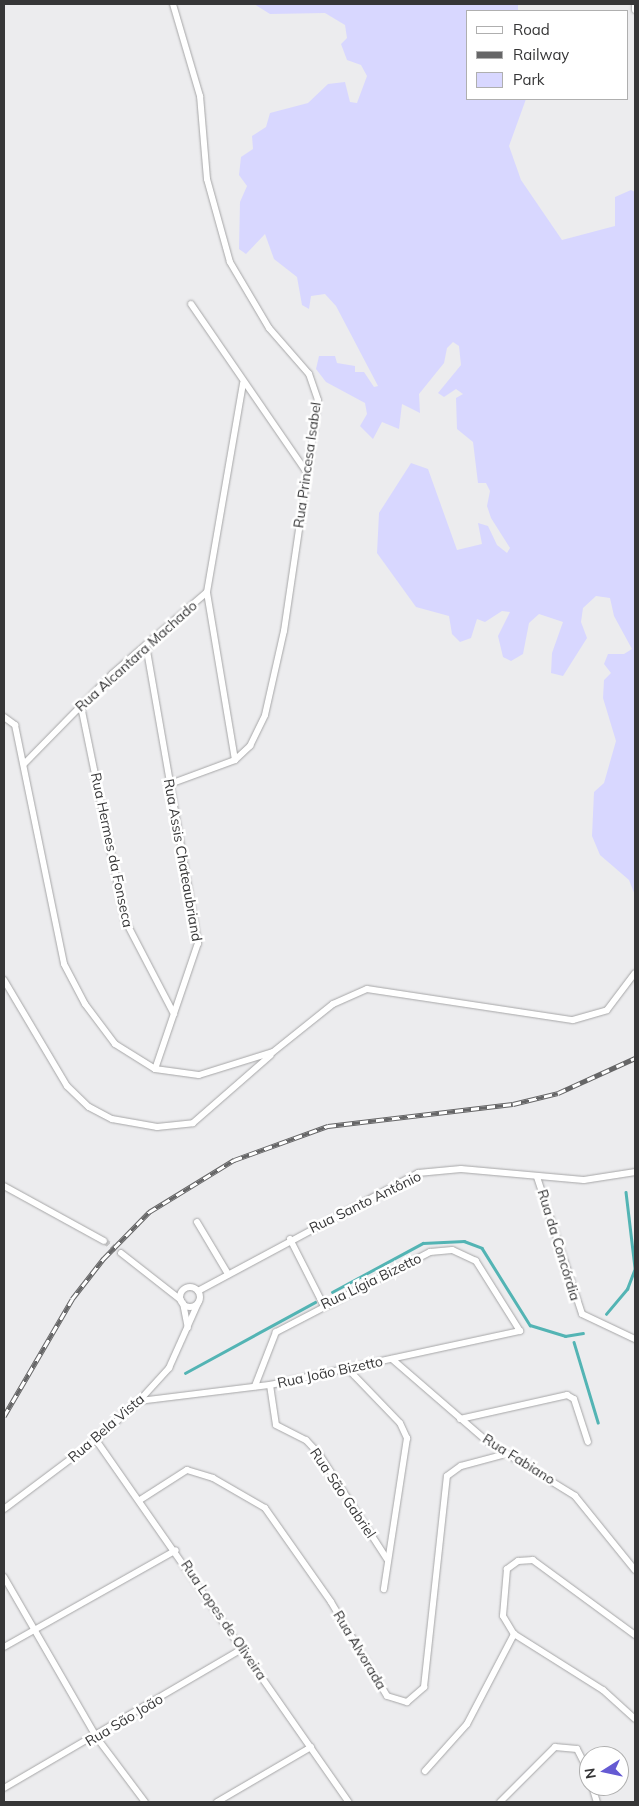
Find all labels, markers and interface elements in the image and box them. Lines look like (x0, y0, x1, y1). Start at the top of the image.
legend (466, 10, 629, 100)
text: Road (513, 20, 550, 39)
text: Railway (513, 45, 569, 64)
text: Park (513, 70, 545, 89)
street label: Rua Princesa Isabel (290, 401, 324, 529)
street label: Rua Alcantara Machado (72, 597, 200, 715)
street label: Rua Hermes da Fonseca (87, 771, 137, 929)
street label: Rua Assis Chateaubriand (160, 777, 206, 943)
street label: Rua Santo Antônio (306, 1168, 424, 1236)
street label: Rua da Concórdia (534, 1187, 584, 1303)
street label: Rua Lígia Bizetto (318, 1249, 424, 1313)
street label: Rua João Bizetto (276, 1353, 384, 1391)
street label: Rua Bela Vista (64, 1390, 148, 1466)
street label: Rua Fabiano (480, 1430, 558, 1488)
street label: Rua São Gabriel (307, 1445, 379, 1541)
street label: Rua Lopes de Oliveira (178, 1557, 270, 1683)
street label: Rua Alvorada (330, 1608, 390, 1692)
street label: Rua São João (82, 1690, 166, 1750)
north arrow (579, 1746, 629, 1796)
text: N (580, 1767, 600, 1780)

